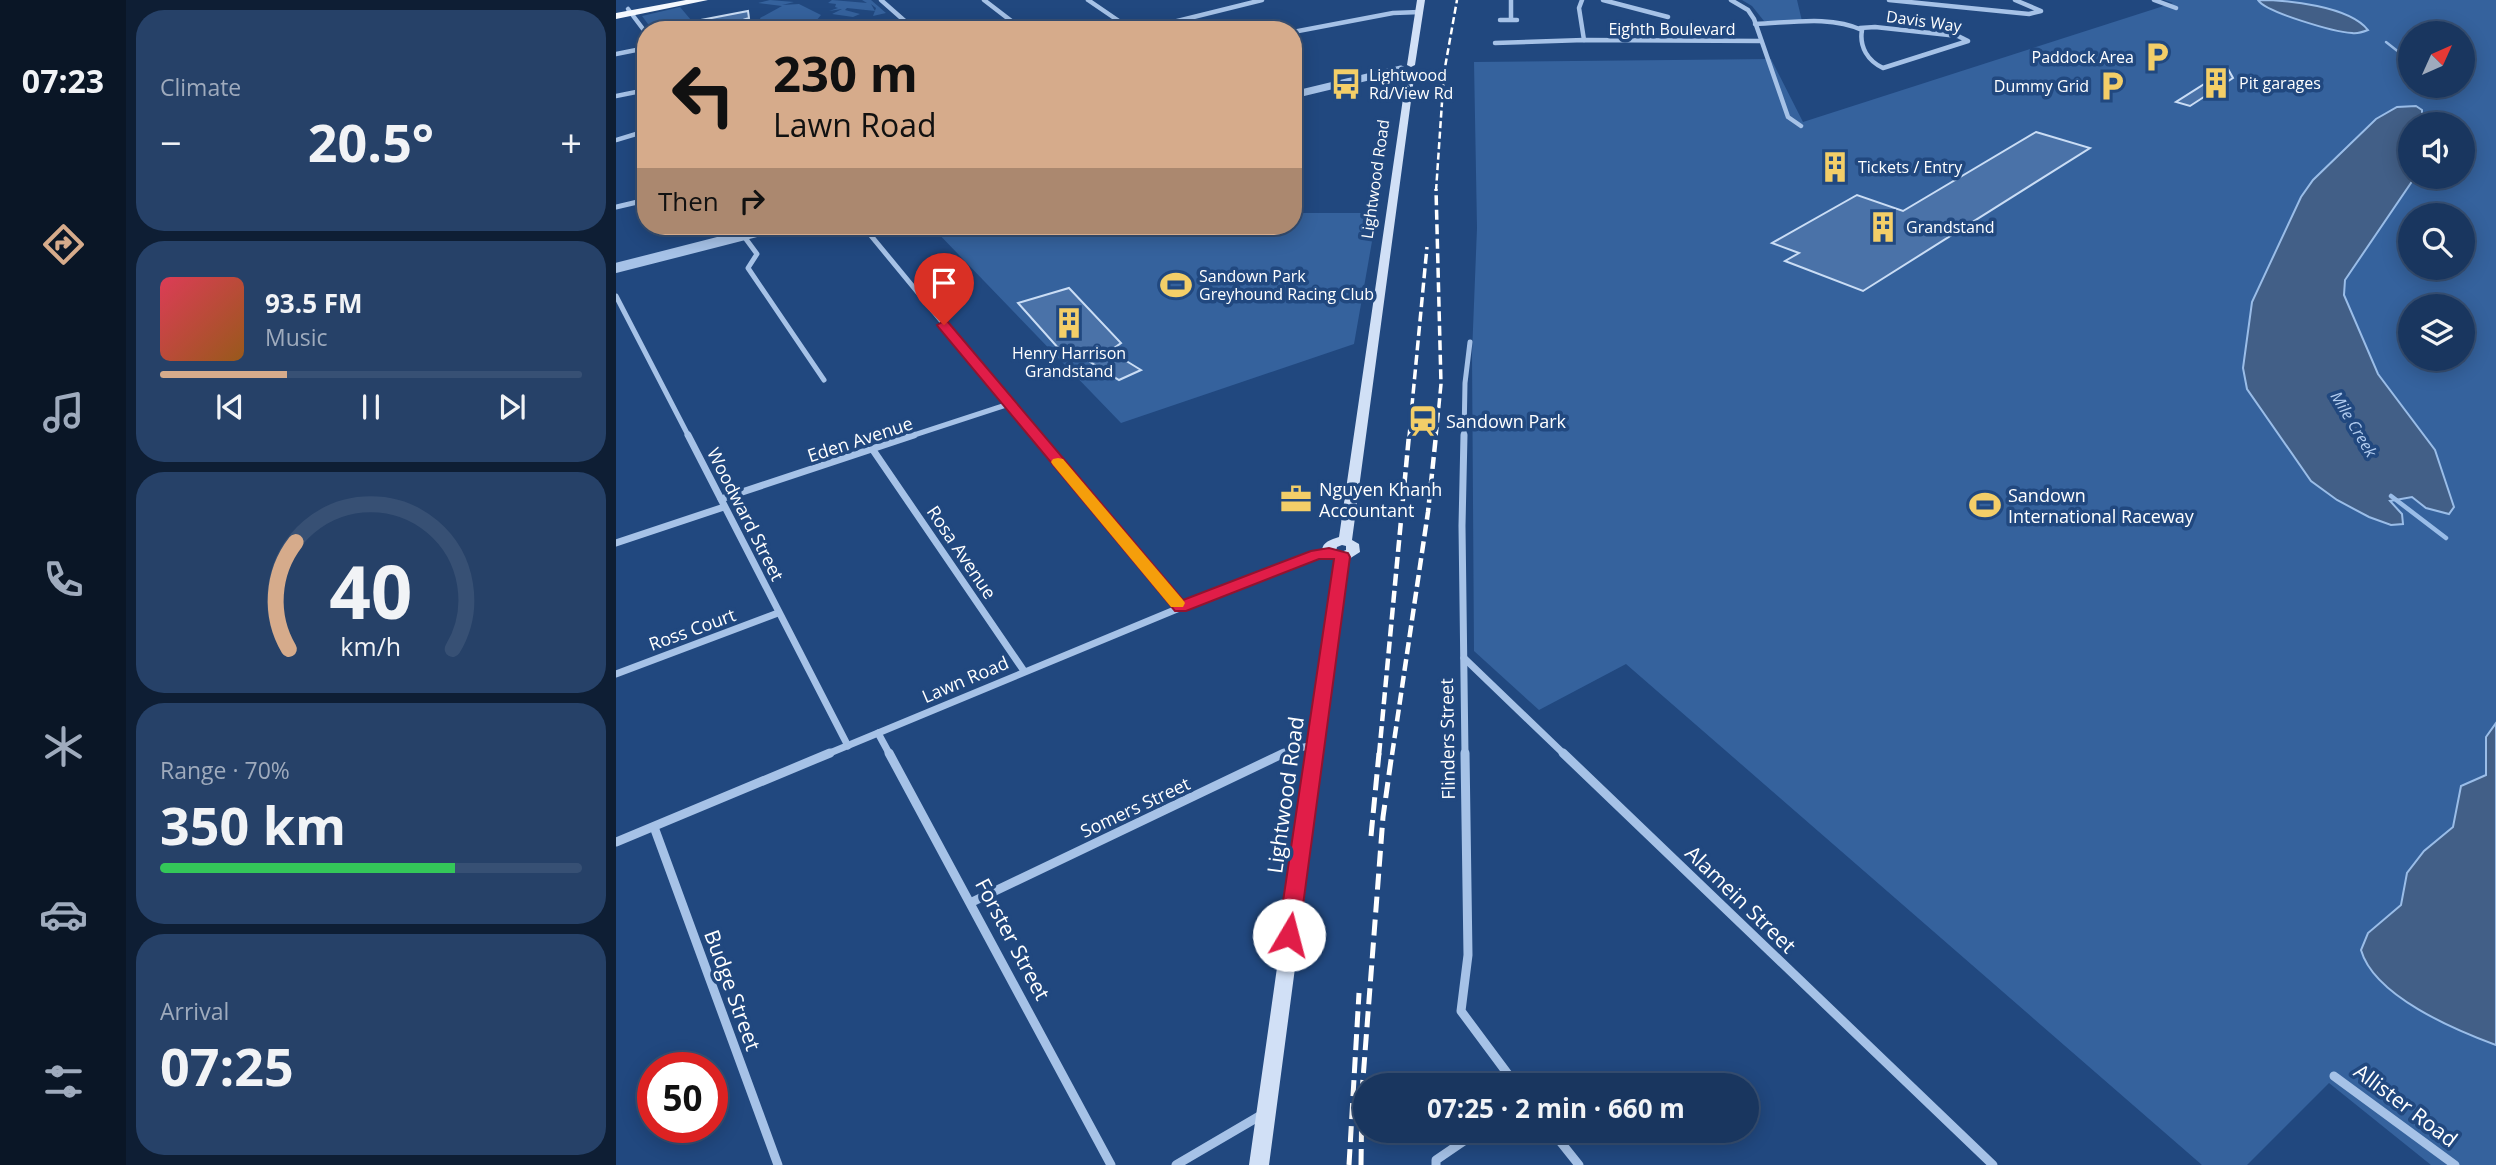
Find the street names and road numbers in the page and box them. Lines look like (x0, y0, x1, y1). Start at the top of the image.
street label: Davis Way (1885, 5, 1964, 37)
street label: Eighth Boulevard (1608, 18, 1736, 40)
street label: Lightwood Road (1356, 118, 1394, 240)
street label: Eden Avenue (804, 411, 916, 467)
street label: Woodward Street (702, 443, 790, 585)
street label: Rosa Avenue (922, 501, 1002, 603)
street label: Ross Court (645, 602, 739, 656)
street label: Lawn Road (918, 650, 1012, 708)
street label: Flinders Street (1434, 678, 1460, 800)
street label: Lightwood Road (1260, 715, 1310, 875)
street label: Somers Street (1076, 771, 1194, 843)
street label: Alamein Street (1680, 839, 1802, 959)
street label: Forster Street (969, 873, 1057, 1005)
street label: Budge Street (698, 926, 768, 1054)
street label: Allister Road (2349, 1057, 2463, 1153)

